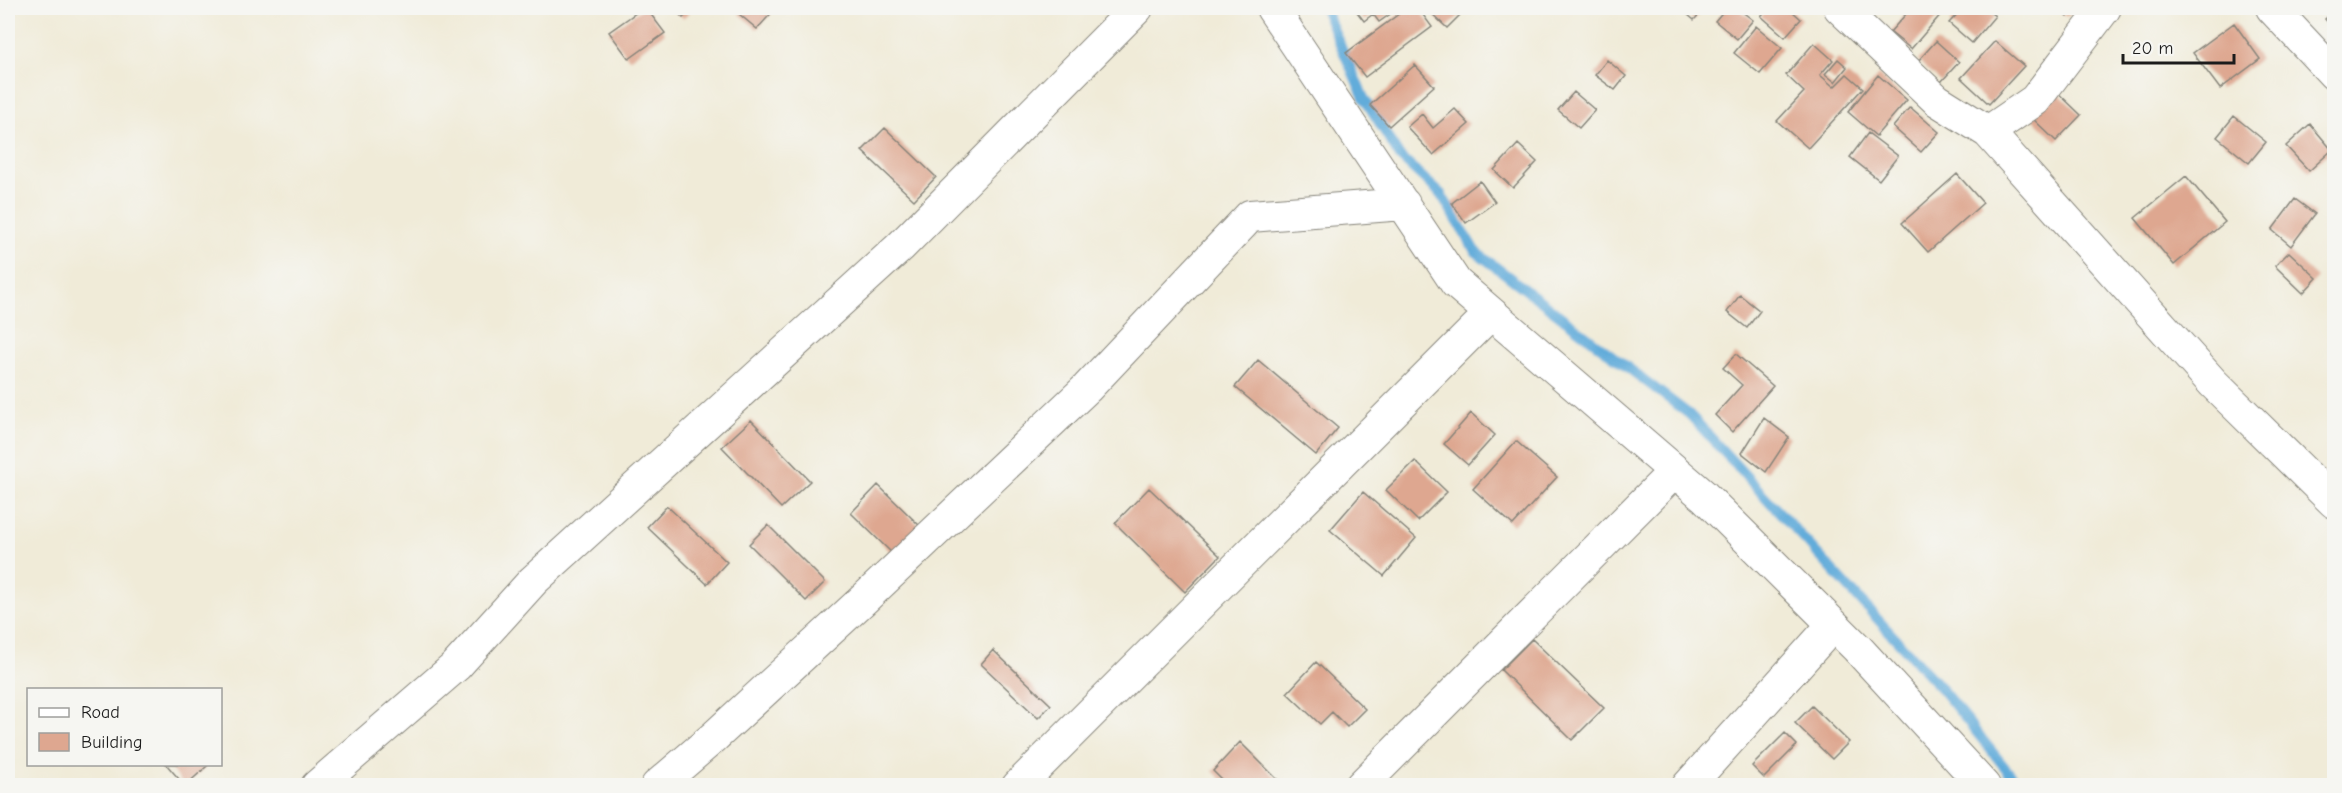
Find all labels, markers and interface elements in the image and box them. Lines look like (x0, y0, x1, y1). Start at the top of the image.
scale bar (2123, 27, 2234, 65)
text: 20 m (2132, 38, 2173, 59)
legend (27, 688, 222, 766)
text: Road (81, 702, 120, 723)
text: Building (81, 732, 143, 753)

